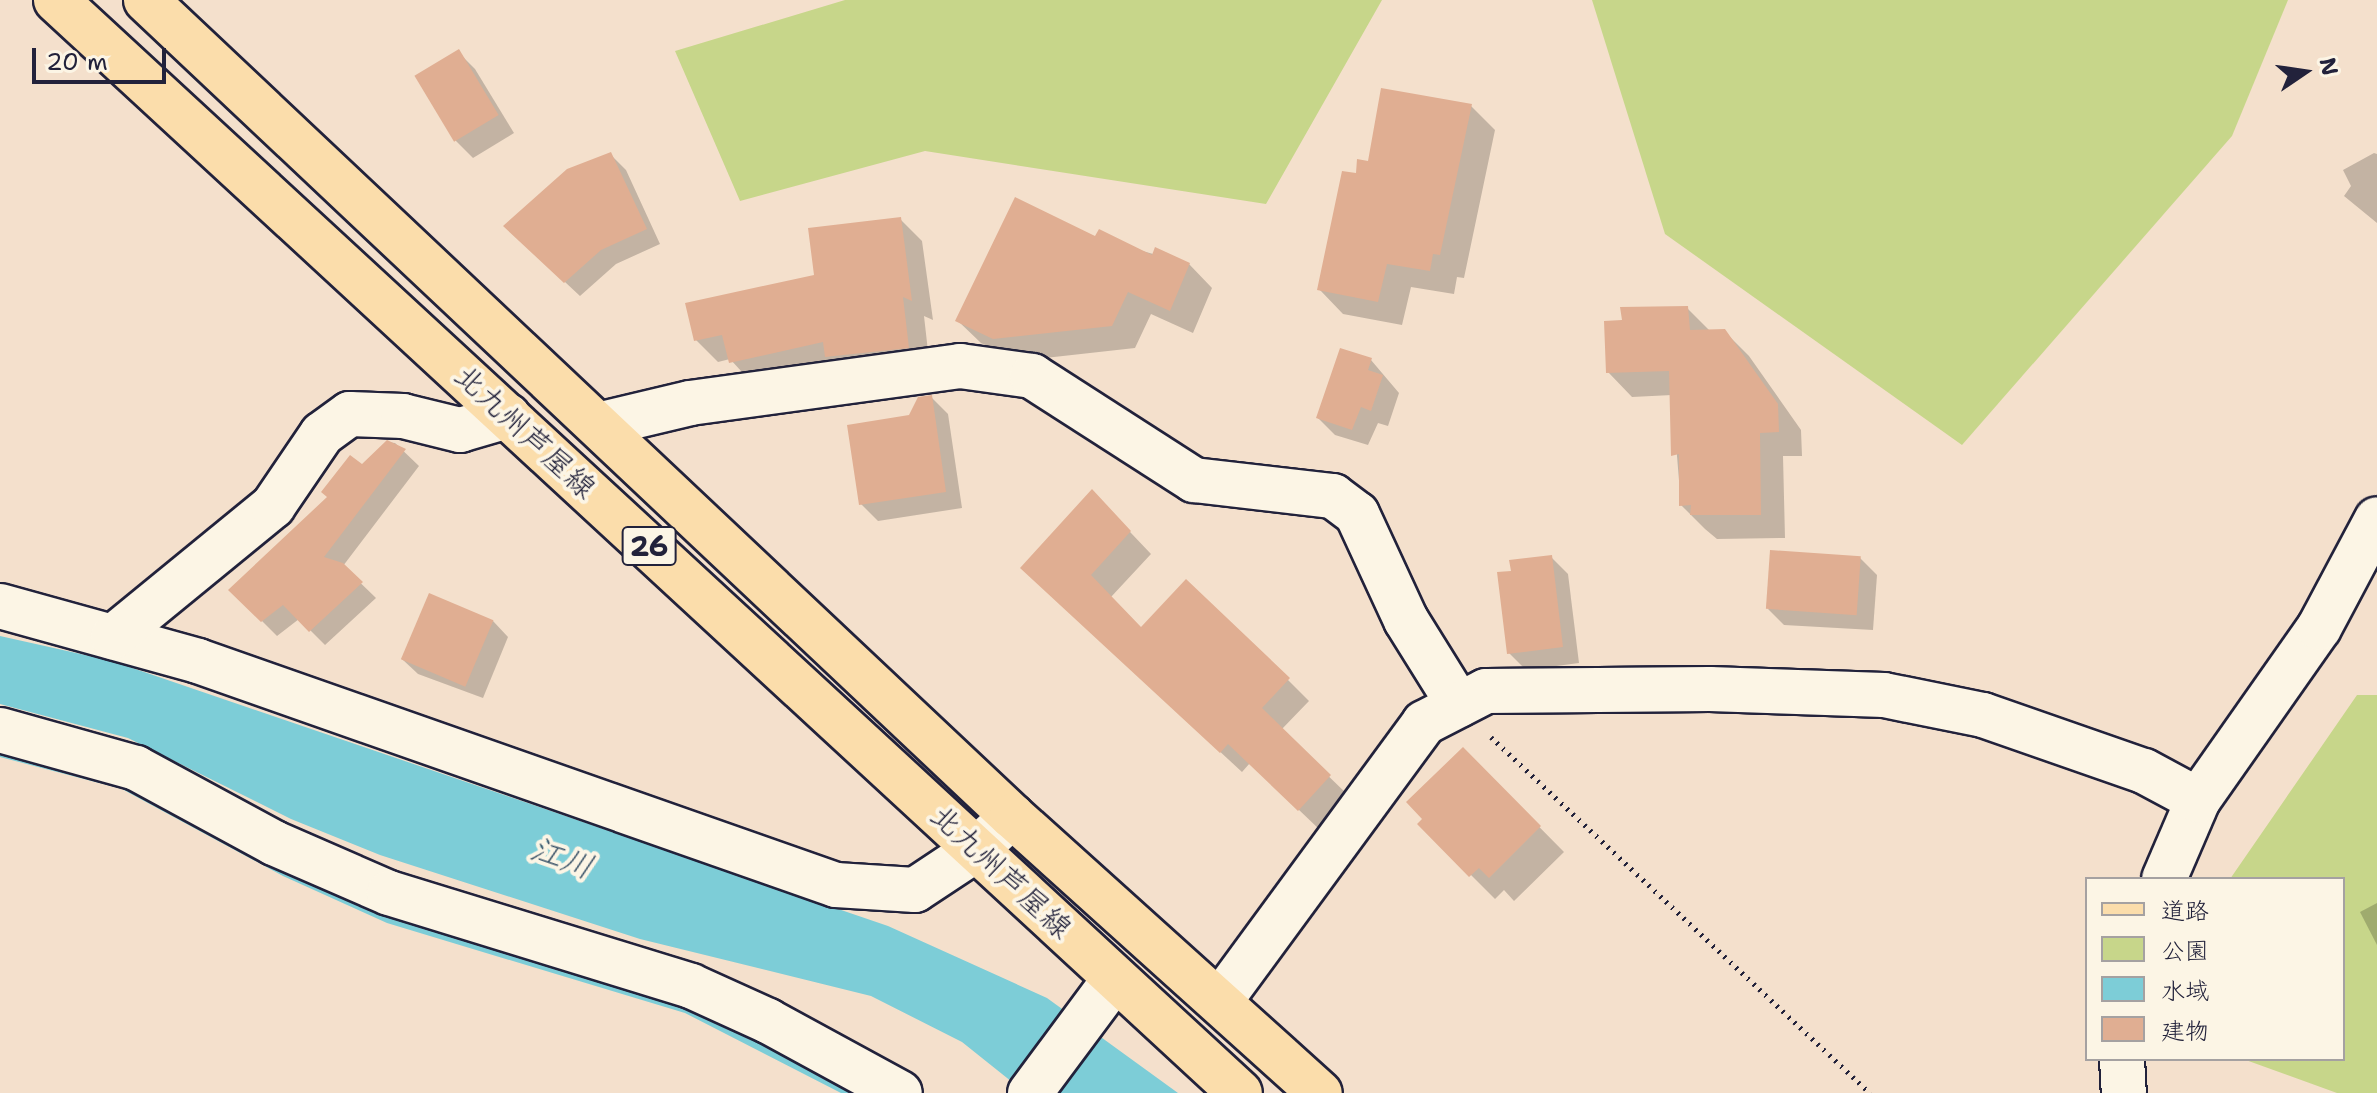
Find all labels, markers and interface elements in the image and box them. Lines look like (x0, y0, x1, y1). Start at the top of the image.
scale bar (36, 32, 170, 82)
north arrow (2265, 32, 2345, 112)
text: 20 m (46, 46, 108, 78)
text: N (2313, 55, 2345, 78)
street label: 北九州芦屋線 (447, 357, 603, 507)
road number: 26 (621, 522, 677, 570)
street label: 北九州芦屋線 (923, 797, 1079, 947)
water label: 江川 (525, 829, 599, 887)
legend (2085, 877, 2345, 1061)
text: 道路 (2161, 895, 2209, 927)
text: 公園 (2161, 935, 2209, 967)
text: 水域 (2161, 975, 2209, 1007)
text: 建物 (2161, 1015, 2209, 1047)

